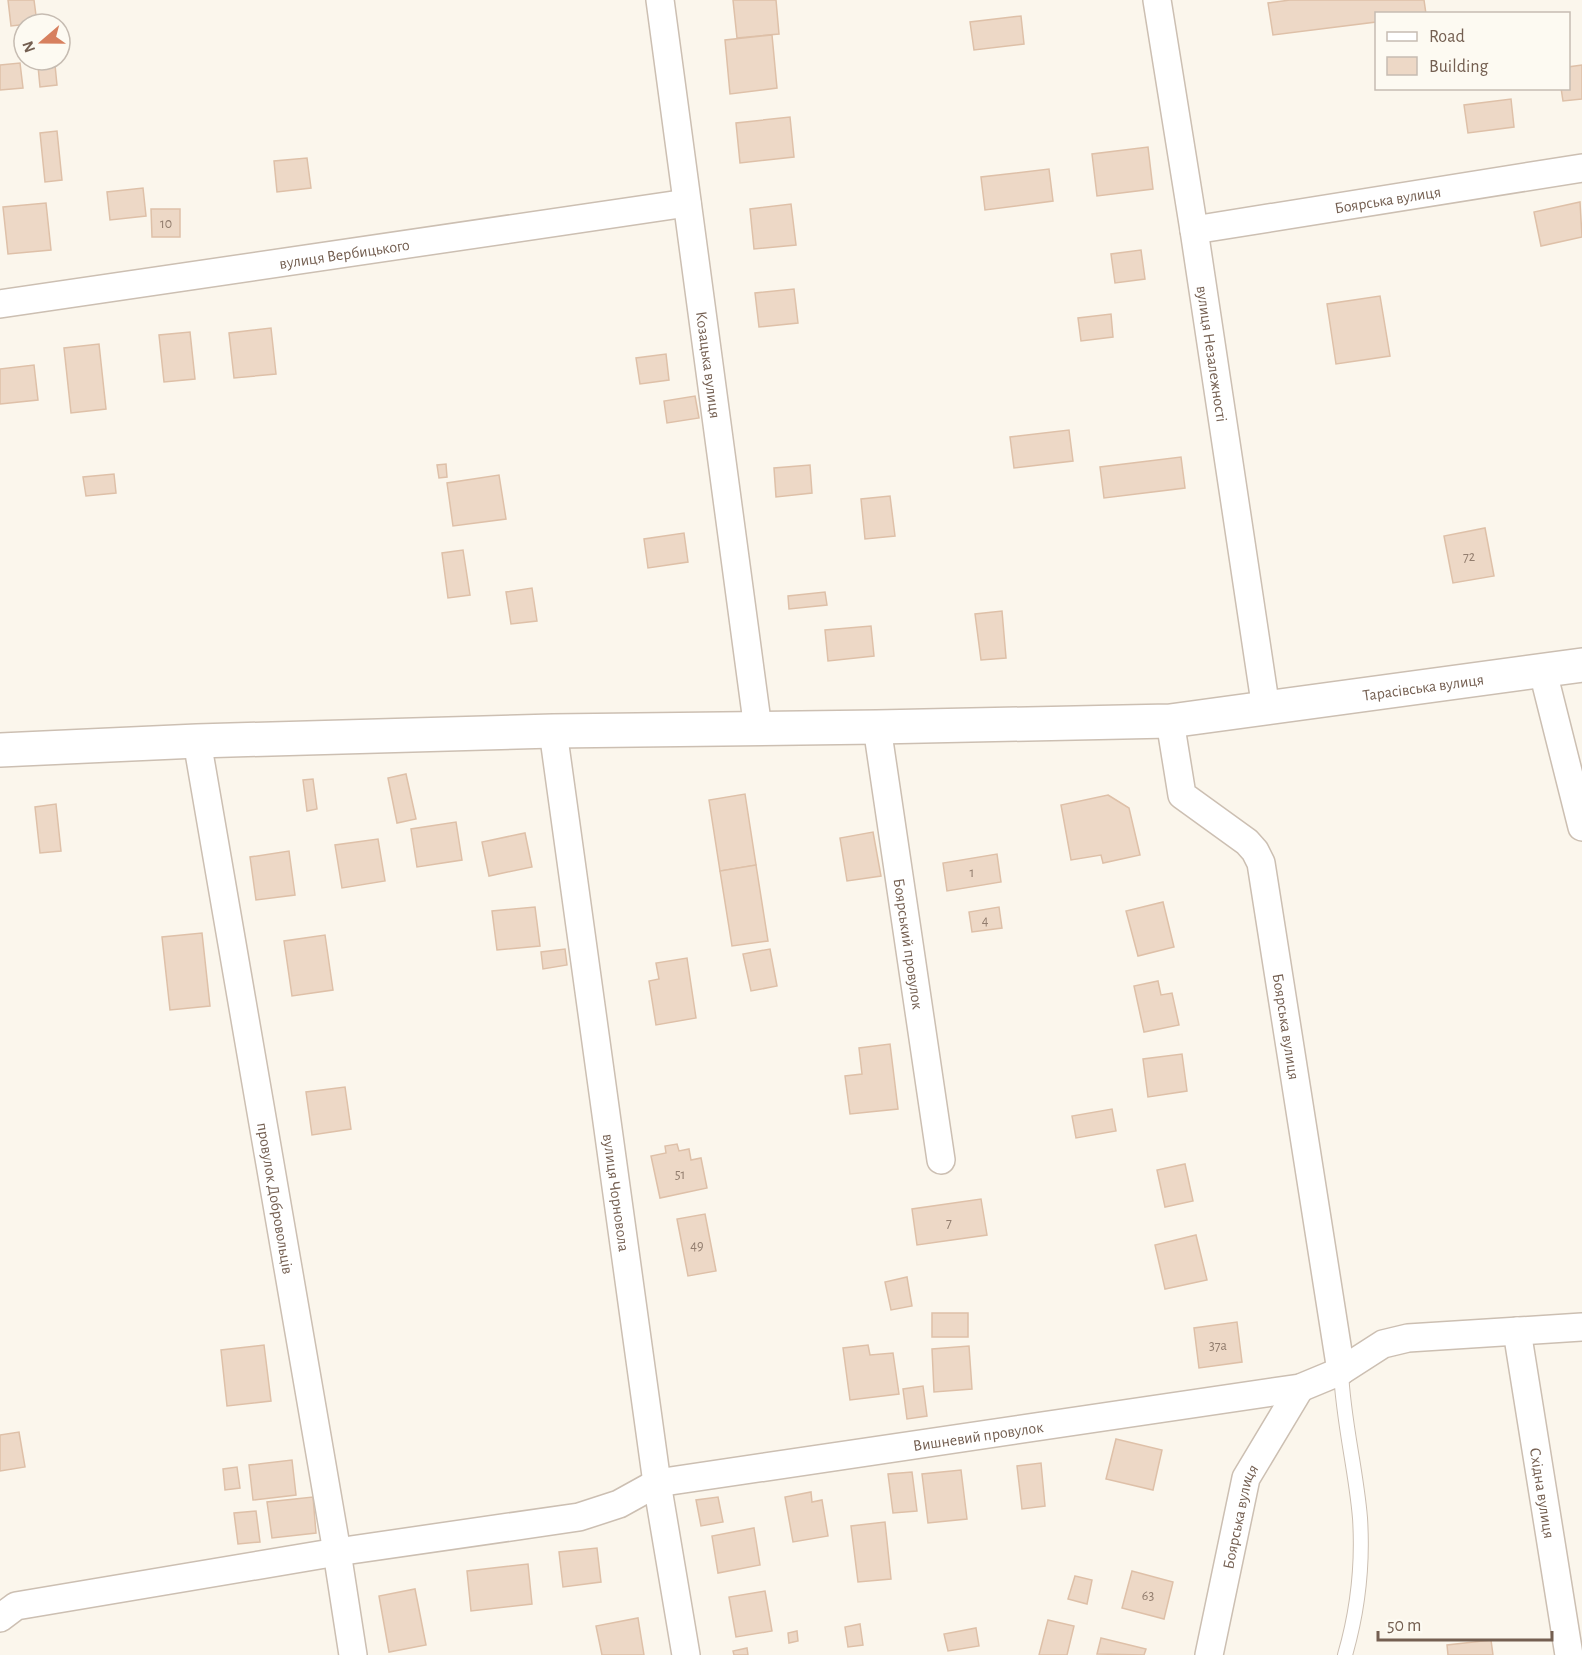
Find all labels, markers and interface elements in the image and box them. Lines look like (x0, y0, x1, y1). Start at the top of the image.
north arrow (12, 12, 72, 72)
legend (1375, 12, 1570, 90)
text: Road (1429, 28, 1465, 46)
text: N (19, 39, 38, 55)
text: Building (1429, 58, 1489, 76)
street label: Боярська вулиця (1333, 184, 1442, 216)
house number: 10 (160, 217, 172, 231)
street label: вулиця Вербицького (278, 237, 411, 272)
street label: вулиця Незалежності (1193, 284, 1230, 423)
street label: Козацька вулиця (693, 310, 723, 419)
house number: 72 (1463, 550, 1475, 564)
street label: Тарасівська вулиця (1362, 671, 1485, 704)
house number: 1 (970, 866, 974, 880)
street label: Боярський провулок (890, 877, 926, 1011)
house number: 4 (982, 914, 989, 928)
street label: Боярська вулиця (1269, 972, 1302, 1081)
street label: провулок Добровольців (254, 1121, 296, 1275)
street label: вулиця Чорновола (600, 1133, 632, 1253)
house number: 51 (675, 1168, 685, 1182)
house number: 7 (946, 1216, 952, 1230)
house number: 49 (690, 1239, 704, 1253)
house number: 37а (1209, 1339, 1228, 1353)
street label: Вишневий провулок (912, 1419, 1045, 1454)
street label: Східна вулиця (1527, 1446, 1557, 1540)
street label: Боярська вулиця (1220, 1462, 1261, 1570)
house number: 63 (1142, 1589, 1154, 1603)
scale bar (1378, 1604, 1552, 1642)
text: 50 m (1387, 1617, 1421, 1635)

